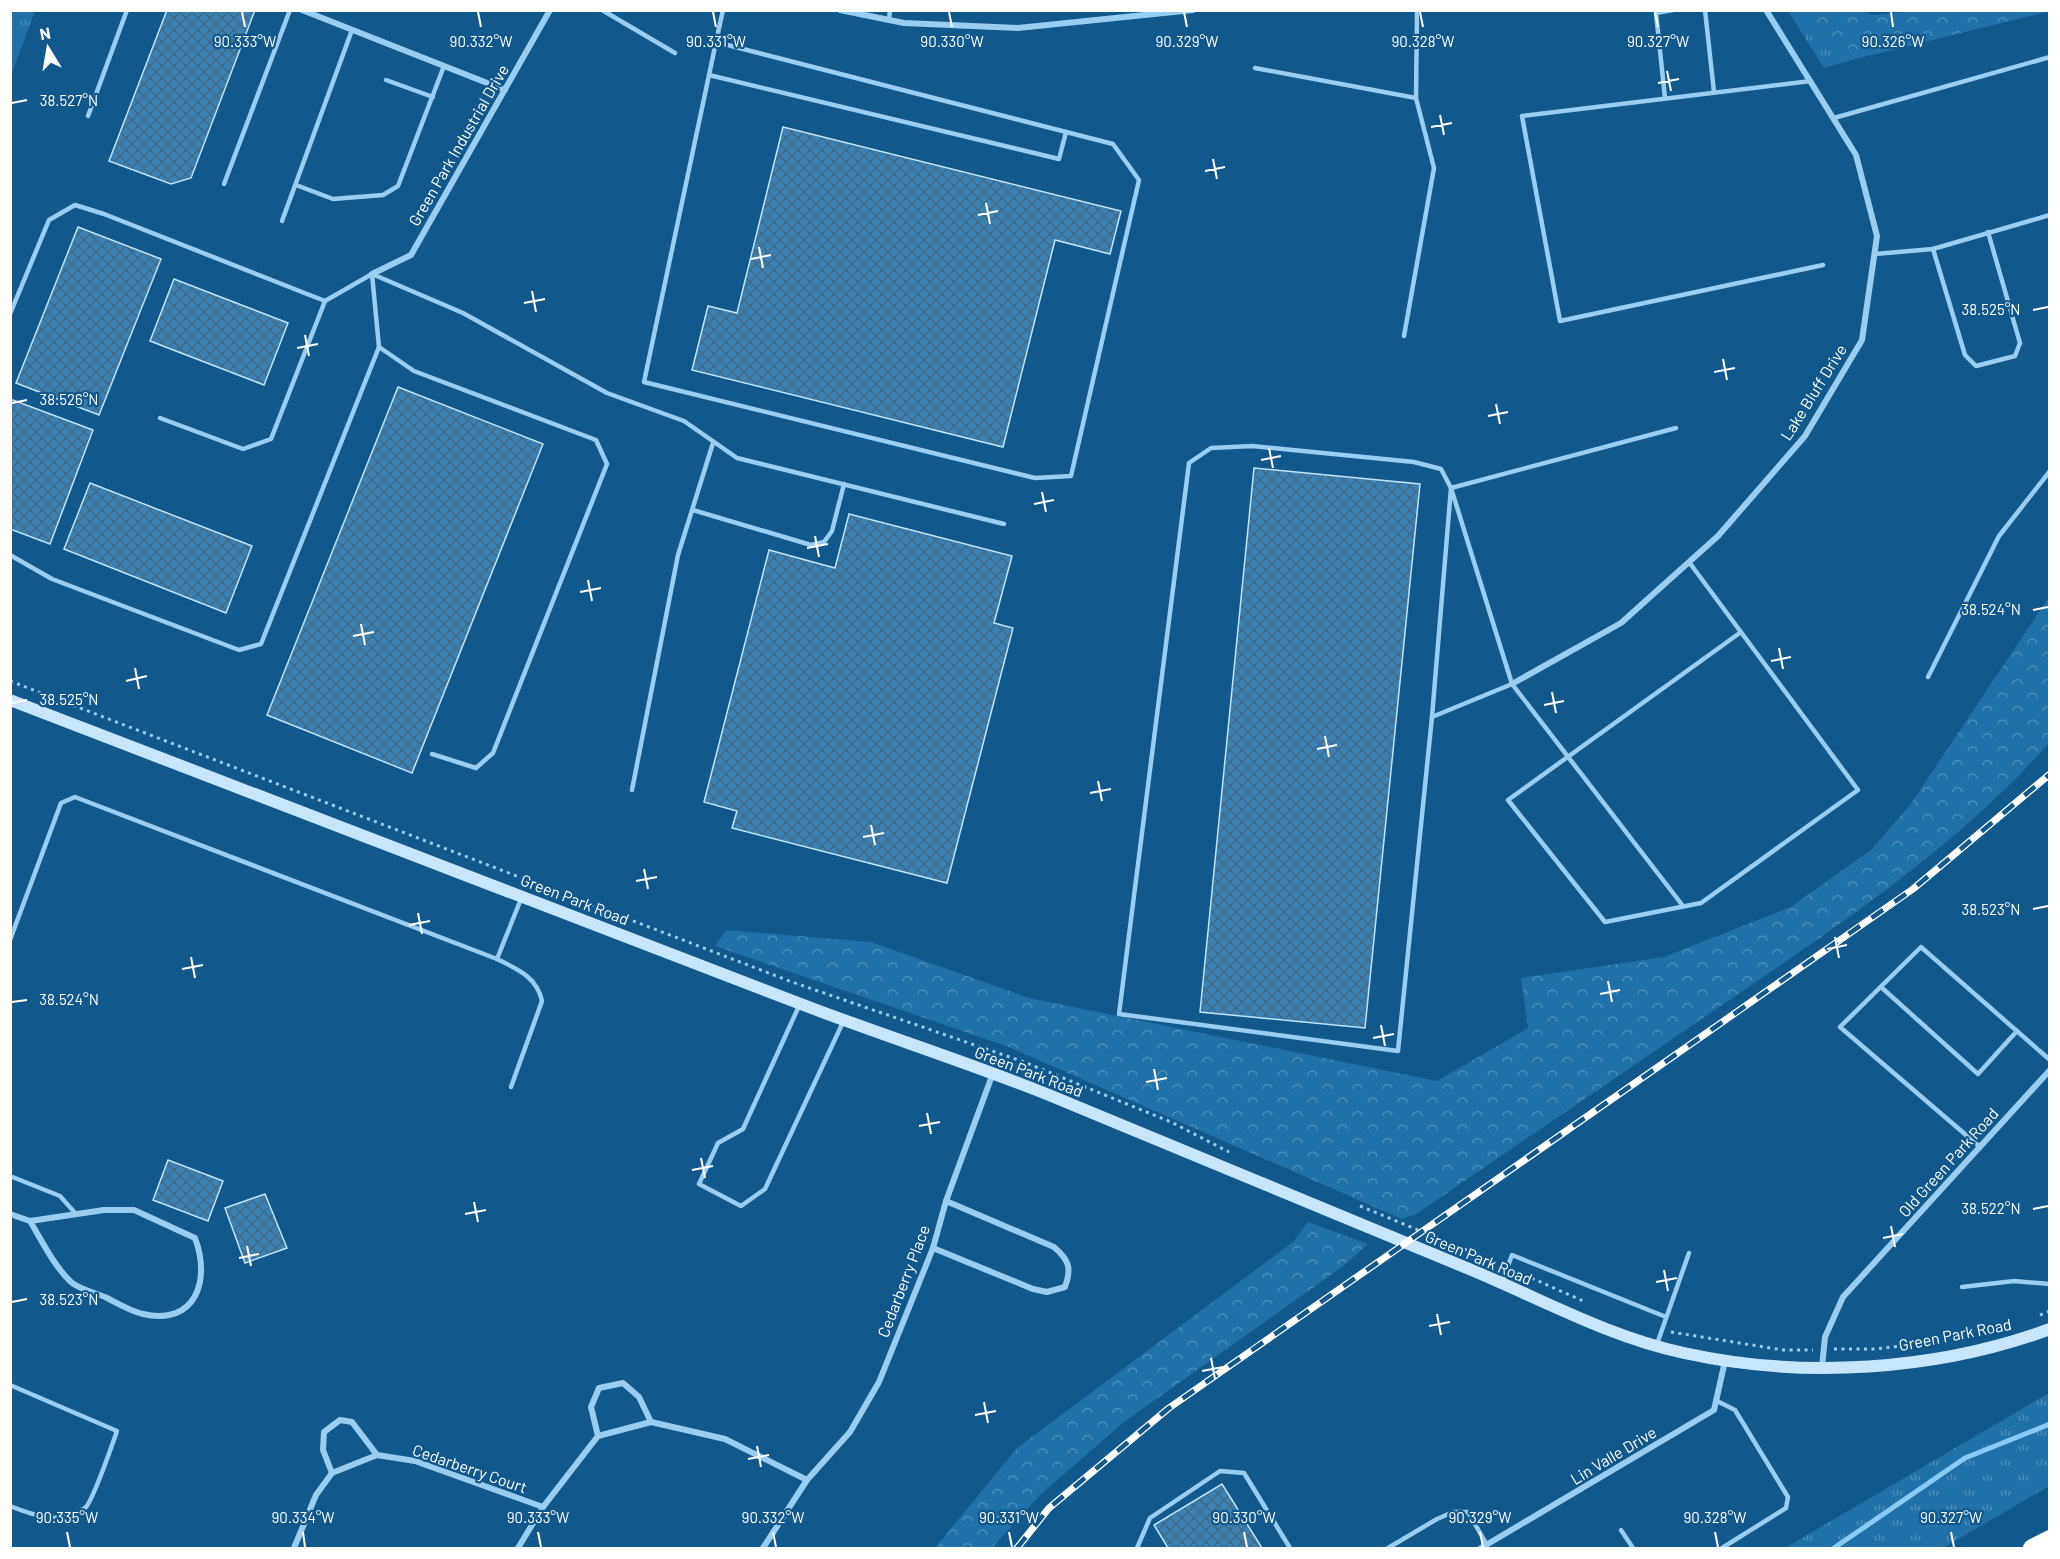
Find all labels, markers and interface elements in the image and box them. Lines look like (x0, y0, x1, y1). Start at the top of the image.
north arrow (18, 18, 78, 78)
text: N (38, 22, 52, 43)
text: 90.333°W (214, 32, 276, 50)
text: 90.332°W (450, 32, 512, 50)
text: 90.331°W (686, 32, 746, 50)
text: 90.330°W (920, 32, 984, 50)
text: 90.329°W (1156, 32, 1218, 50)
text: 90.328°W (1392, 32, 1454, 50)
text: 90.327°W (1627, 32, 1689, 50)
text: 90.326°W (1862, 32, 1924, 50)
street label: Green Park Industrial Drive (404, 61, 512, 229)
text: 38.527°N (40, 91, 98, 109)
text: 38.525°N (1961, 300, 2021, 318)
street label: Lake Bluff Drive (1776, 341, 1850, 443)
text: 38.526°N (39, 390, 99, 408)
text: 38.524°N (1961, 600, 2021, 618)
text: 38.525°N (39, 690, 99, 708)
street label: Green Park Road (518, 870, 632, 928)
text: 38.523°N (1962, 900, 2020, 918)
text: 38.524°N (39, 990, 99, 1008)
street label: Green Park Road (972, 1042, 1086, 1100)
street label: Old Green Park Road (1894, 1104, 2002, 1220)
text: 38.522°N (1961, 1199, 2021, 1217)
street label: Cedarberry Place (873, 1222, 933, 1340)
street label: Green Park Road (1423, 1226, 1535, 1288)
text: 38.523°N (40, 1290, 98, 1308)
street label: Green Park Road (1897, 1314, 2013, 1354)
street label: Lin Valle Drive (1567, 1422, 1659, 1488)
street label: Cedarberry Court (410, 1440, 530, 1496)
text: 90.335°W (36, 1508, 98, 1526)
text: 90.334°W (271, 1508, 335, 1526)
text: 90.333°W (507, 1508, 569, 1526)
text: 90.332°W (742, 1508, 804, 1526)
text: 90.331°W (979, 1508, 1039, 1526)
text: 90.330°W (1212, 1508, 1276, 1526)
text: 90.329°W (1449, 1508, 1511, 1526)
text: 90.328°W (1684, 1508, 1746, 1526)
text: 90.327°W (1920, 1508, 1982, 1526)

